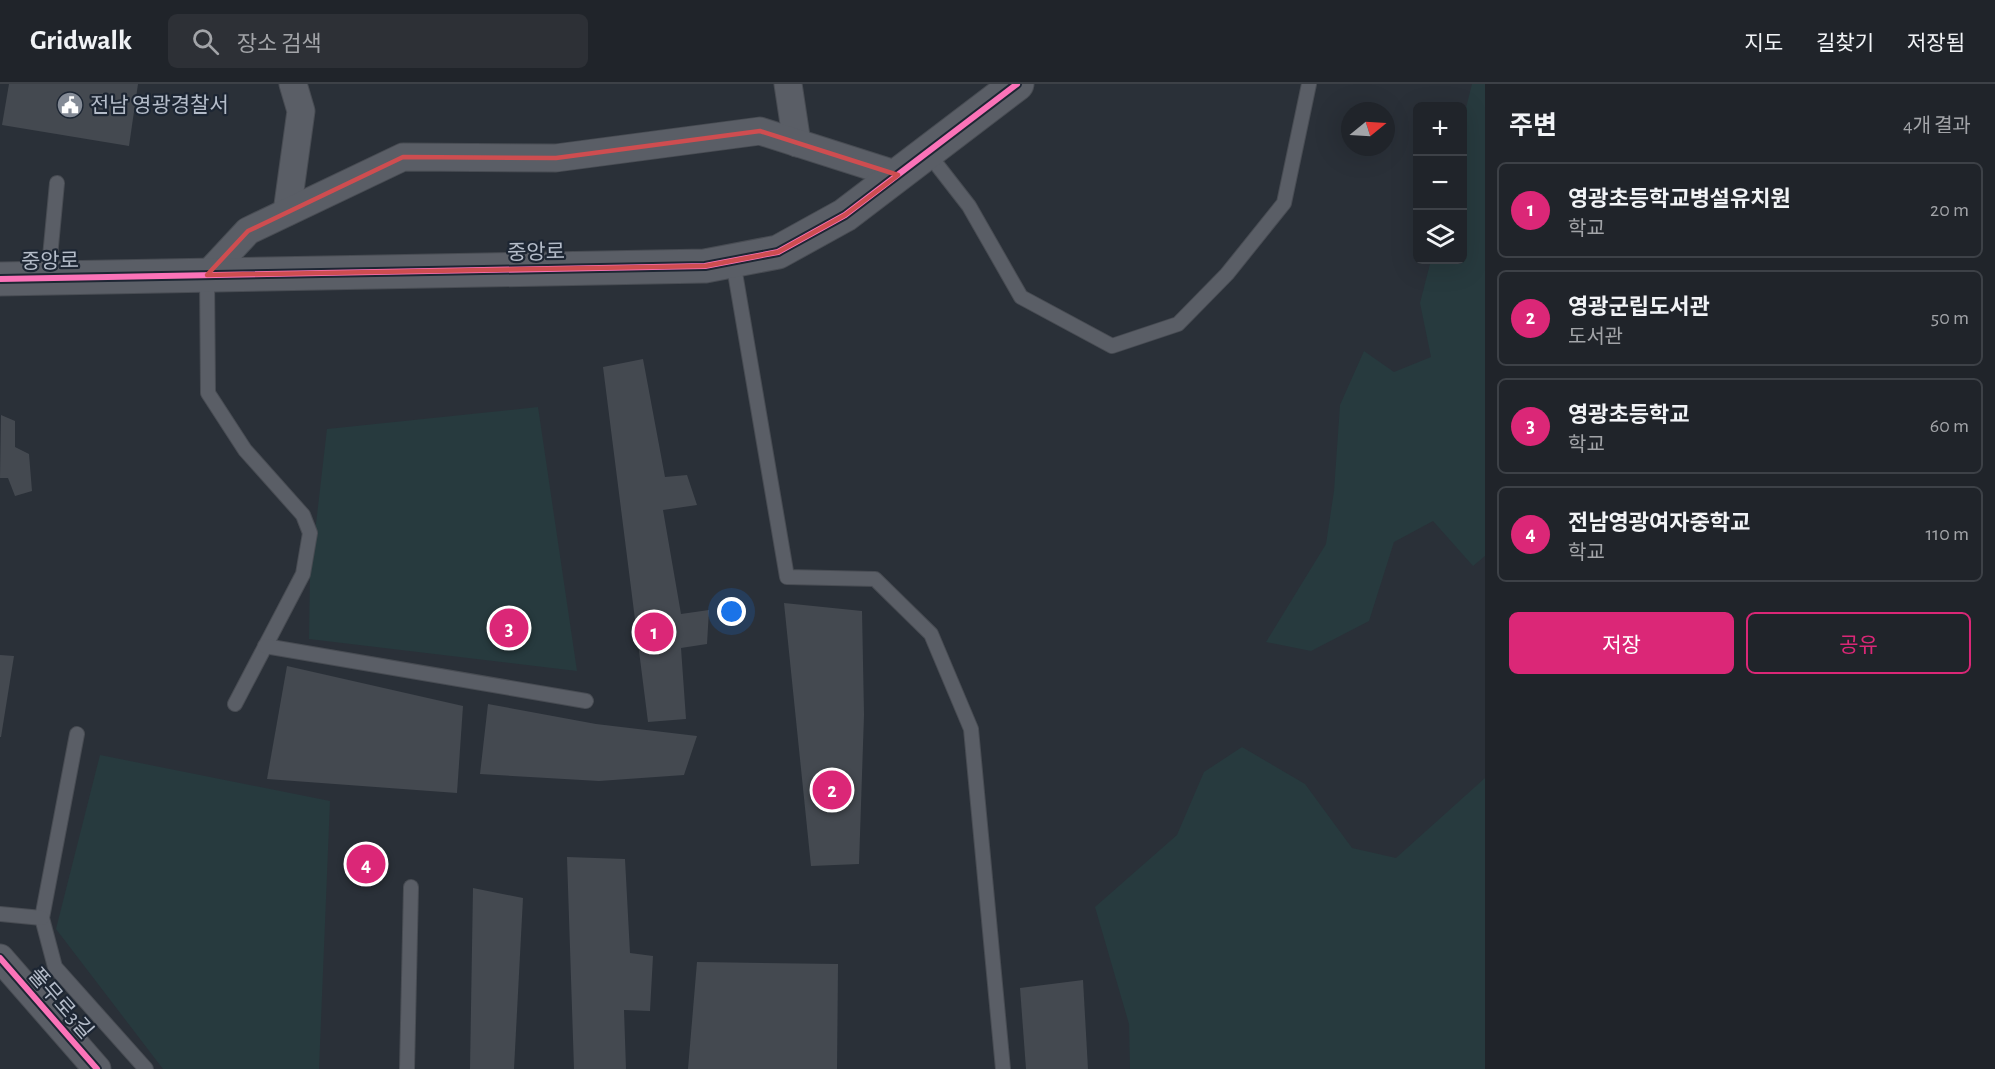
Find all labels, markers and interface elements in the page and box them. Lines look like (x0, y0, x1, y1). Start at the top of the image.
search box (168, 14, 588, 68)
icon: search (189, 25, 222, 58)
text: Gridwalk (30, 27, 132, 55)
text: 장소 검색 (237, 33, 321, 55)
text: 지도 (1744, 33, 1783, 54)
text: 길찾기 (1816, 33, 1874, 54)
text: 저장됨 (1907, 33, 1965, 54)
public building icon: 전남 영광경찰서 (55, 90, 85, 120)
place label: 전남 영광경찰서 (90, 94, 229, 116)
north arrow (1341, 102, 1395, 156)
map controls (1413, 102, 1467, 264)
button: + (1413, 102, 1467, 156)
text: 주변 (1509, 113, 1557, 139)
text: 4개 결과 (1903, 116, 1971, 136)
button: − (1413, 156, 1467, 210)
text: 영광초등학교병설유치원 (1568, 188, 1791, 210)
text: 1 (1527, 200, 1534, 220)
text: 20 m (1930, 200, 1969, 220)
button: layers (1413, 210, 1467, 264)
text: 학교 (1568, 219, 1605, 239)
street label: 중앙로 (507, 240, 565, 264)
street label: 중앙로 (21, 249, 79, 273)
text: 영광군립도서관 (1568, 296, 1710, 318)
text: 2 (1526, 308, 1535, 328)
text: 50 m (1931, 308, 1969, 328)
text: 도서관 (1568, 327, 1623, 347)
text: 영광초등학교 (1568, 404, 1689, 426)
text: 3 (1526, 416, 1535, 436)
text: 60 m (1930, 416, 1969, 436)
text: 학교 (1568, 435, 1605, 455)
text: 전남영광여자중학교 (1568, 512, 1750, 534)
text: 4 (1525, 524, 1536, 544)
text: 110 m (1925, 524, 1969, 544)
text: 학교 (1568, 543, 1605, 563)
your location (717, 597, 746, 626)
pin: 3 (490, 606, 528, 650)
pin: 1 (634, 610, 674, 654)
button: 저장 (1509, 612, 1734, 674)
button: 공유 (1746, 612, 1971, 674)
pin: 2 (812, 768, 852, 812)
pin: 4 (346, 842, 386, 886)
street label: 풀무로3길 (25, 963, 97, 1043)

